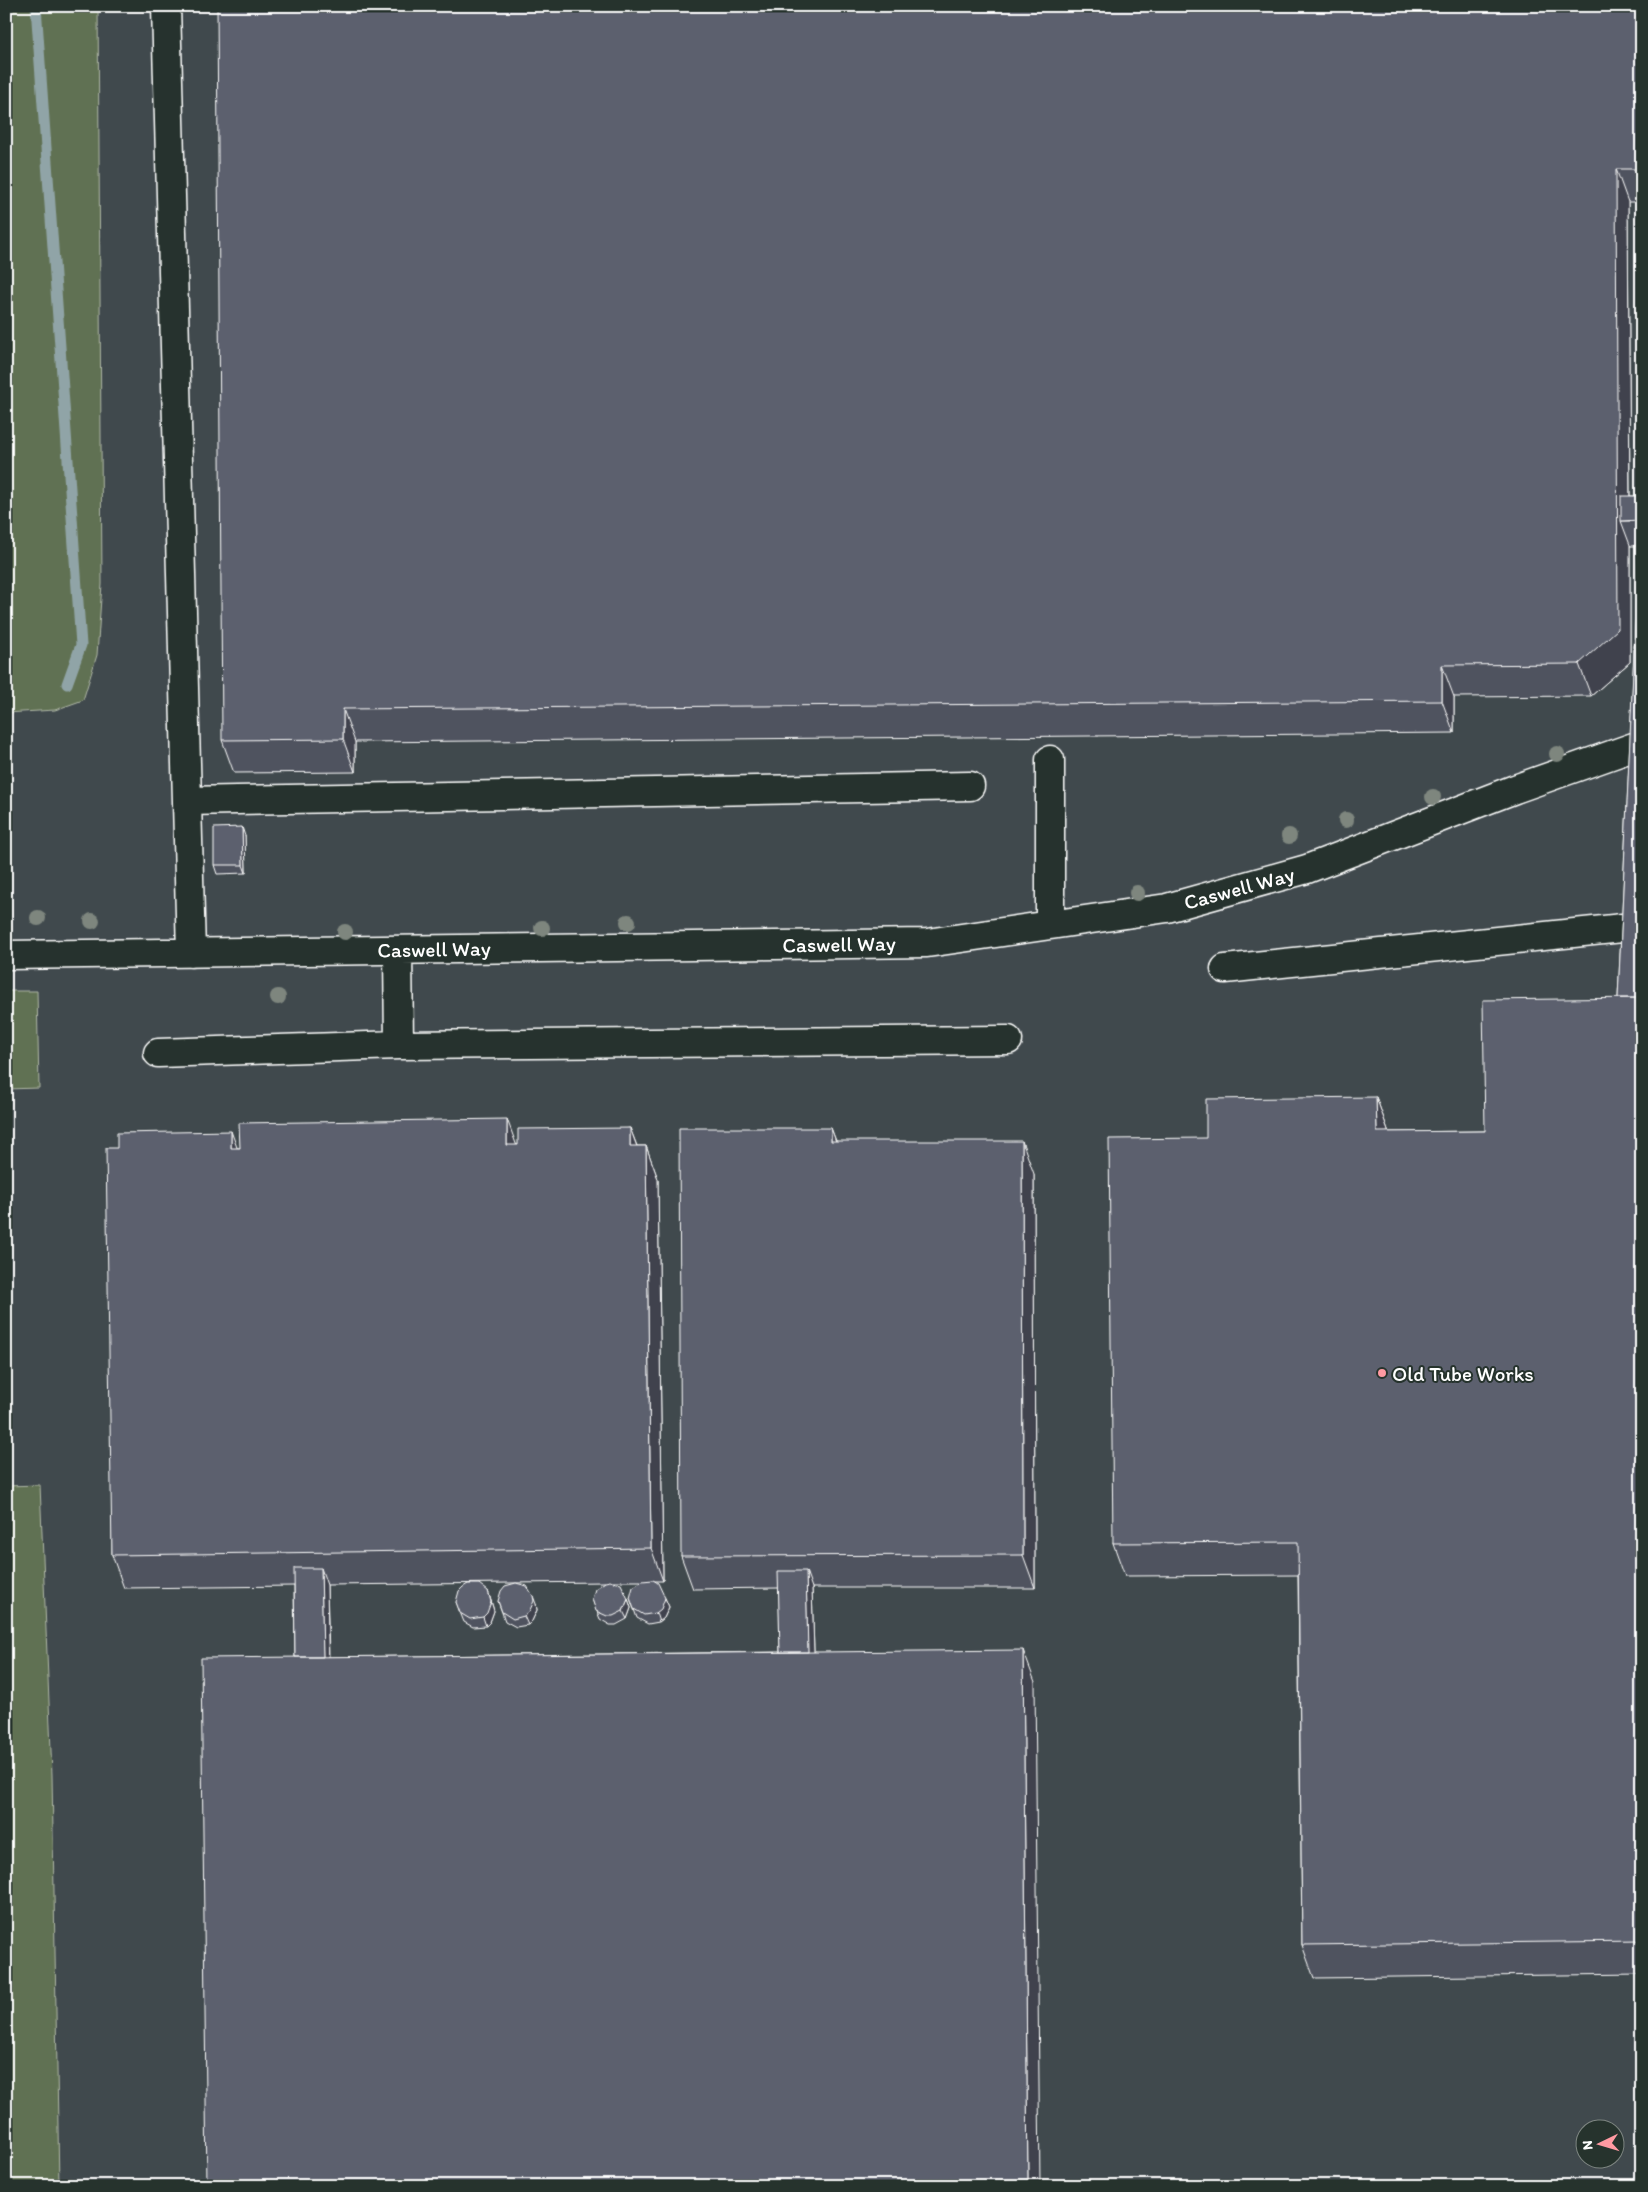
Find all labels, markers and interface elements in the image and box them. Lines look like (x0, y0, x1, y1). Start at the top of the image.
street label: Caswell Way (1181, 861, 1297, 915)
street label: Caswell Way (782, 931, 896, 957)
street label: Caswell Way (377, 936, 491, 962)
place label: Old Tube Works (1392, 1361, 1534, 1386)
marker: Old Tube Works (1376, 1367, 1388, 1379)
north arrow (1576, 2120, 1626, 2170)
text: N (1579, 2140, 1596, 2151)

